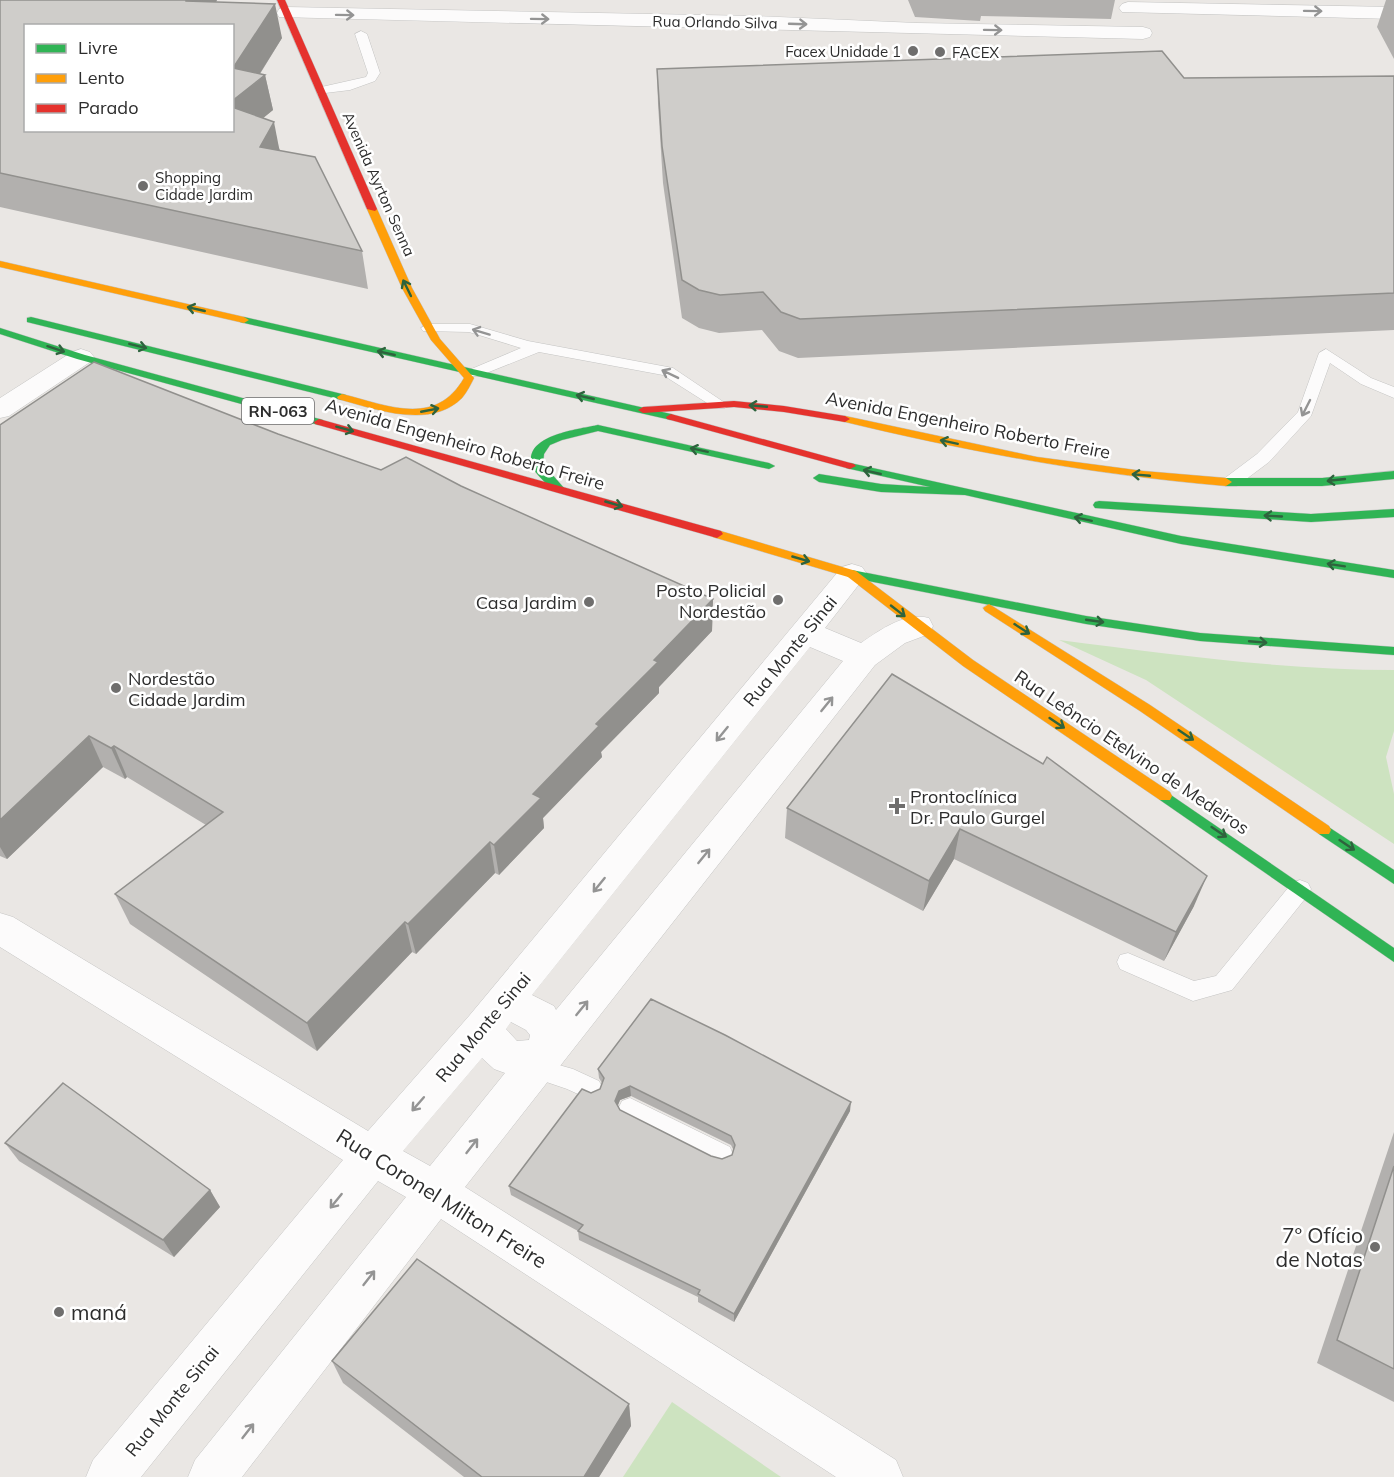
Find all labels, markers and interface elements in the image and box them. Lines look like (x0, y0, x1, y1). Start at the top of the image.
one-way arrow (1302, 5, 1322, 17)
one-way arrow (334, 9, 354, 20)
street label: Rua Orlando Silva (652, 11, 778, 33)
one-way arrow (529, 13, 549, 24)
one-way arrow (787, 18, 807, 29)
legend (24, 24, 234, 132)
one-way arrow (982, 24, 1002, 36)
text: Livre (78, 36, 118, 59)
place label: Facex Unidade 1 (785, 42, 901, 61)
place label: FACEX (952, 43, 999, 62)
marker: Facex Unidade 1 (906, 44, 920, 58)
marker: FACEX (933, 45, 947, 59)
text: Lento (78, 66, 125, 89)
text: Parado (78, 96, 138, 119)
street label: Avenida Ayrton Senna (339, 109, 419, 259)
place label: Shopping Cidade Jardim (155, 168, 253, 204)
marker: Shopping Cidade Jardim (136, 179, 150, 193)
one-way arrow (401, 280, 413, 298)
one-way arrow (187, 303, 206, 315)
one-way arrow (472, 325, 491, 336)
one-way arrow (128, 341, 147, 353)
one-way arrow (46, 344, 65, 355)
one-way arrow (377, 347, 396, 359)
one-way arrow (662, 368, 680, 380)
street label: Avenida Engenheiro Roberto Freire (824, 386, 1112, 464)
one-way arrow (576, 390, 595, 402)
street label: Avenida Engenheiro Roberto Freire (323, 393, 607, 495)
road number: RN-063 (242, 398, 314, 424)
one-way arrow (1299, 399, 1311, 417)
one-way arrow (748, 400, 768, 411)
one-way arrow (420, 404, 439, 415)
one-way arrow (335, 424, 354, 436)
one-way arrow (940, 436, 959, 447)
one-way arrow (689, 444, 709, 455)
one-way arrow (863, 465, 882, 477)
one-way arrow (1132, 469, 1152, 480)
one-way arrow (1326, 475, 1346, 486)
one-way arrow (604, 499, 623, 510)
one-way arrow (1263, 510, 1283, 522)
one-way arrow (1073, 512, 1092, 524)
one-way arrow (791, 554, 810, 566)
one-way arrow (1327, 559, 1347, 570)
place label: Posto Policial Nordestão (656, 579, 766, 623)
place label: Casa Jardim (476, 591, 577, 614)
street label: Rua Monte Sinai (738, 591, 842, 711)
marker: Posto Policial Nordestão (771, 593, 785, 607)
marker: Casa Jardim (582, 595, 596, 609)
one-way arrow (889, 604, 905, 617)
one-way arrow (1084, 616, 1104, 627)
one-way arrow (1013, 623, 1030, 635)
one-way arrow (1248, 636, 1268, 647)
street label: Rua Leôncio Etelvino de Medeiros (1010, 665, 1254, 839)
place label: Nordestão Cidade Jardim (128, 667, 246, 711)
marker: Nordestão Cidade Jardim (109, 681, 123, 695)
one-way arrow (820, 696, 833, 712)
one-way arrow (1048, 717, 1065, 729)
one-way arrow (715, 726, 729, 741)
one-way arrow (1177, 729, 1193, 741)
place label: Prontoclínica Dr. Paulo Gurgel (910, 785, 1045, 829)
marker: Prontoclínica Dr. Paulo Gurgel (888, 797, 906, 815)
one-way arrow (1210, 826, 1226, 838)
one-way arrow (1338, 839, 1354, 851)
one-way arrow (698, 848, 711, 864)
one-way arrow (593, 877, 606, 893)
street label: Rua Monte Sinai (430, 967, 536, 1087)
one-way arrow (575, 1000, 588, 1016)
one-way arrow (411, 1096, 424, 1112)
street label: Rua Coronel Milton Freire (332, 1122, 552, 1274)
one-way arrow (466, 1138, 479, 1154)
one-way arrow (329, 1193, 343, 1208)
place label: 7º Ofício de Notas (1276, 1222, 1363, 1272)
marker: 7º Ofício de Notas (1368, 1240, 1382, 1254)
one-way arrow (362, 1270, 375, 1286)
place label: maná (71, 1299, 127, 1325)
marker: maná (52, 1305, 66, 1319)
street label: Rua Monte Sinai (120, 1341, 224, 1461)
one-way arrow (242, 1423, 255, 1439)

